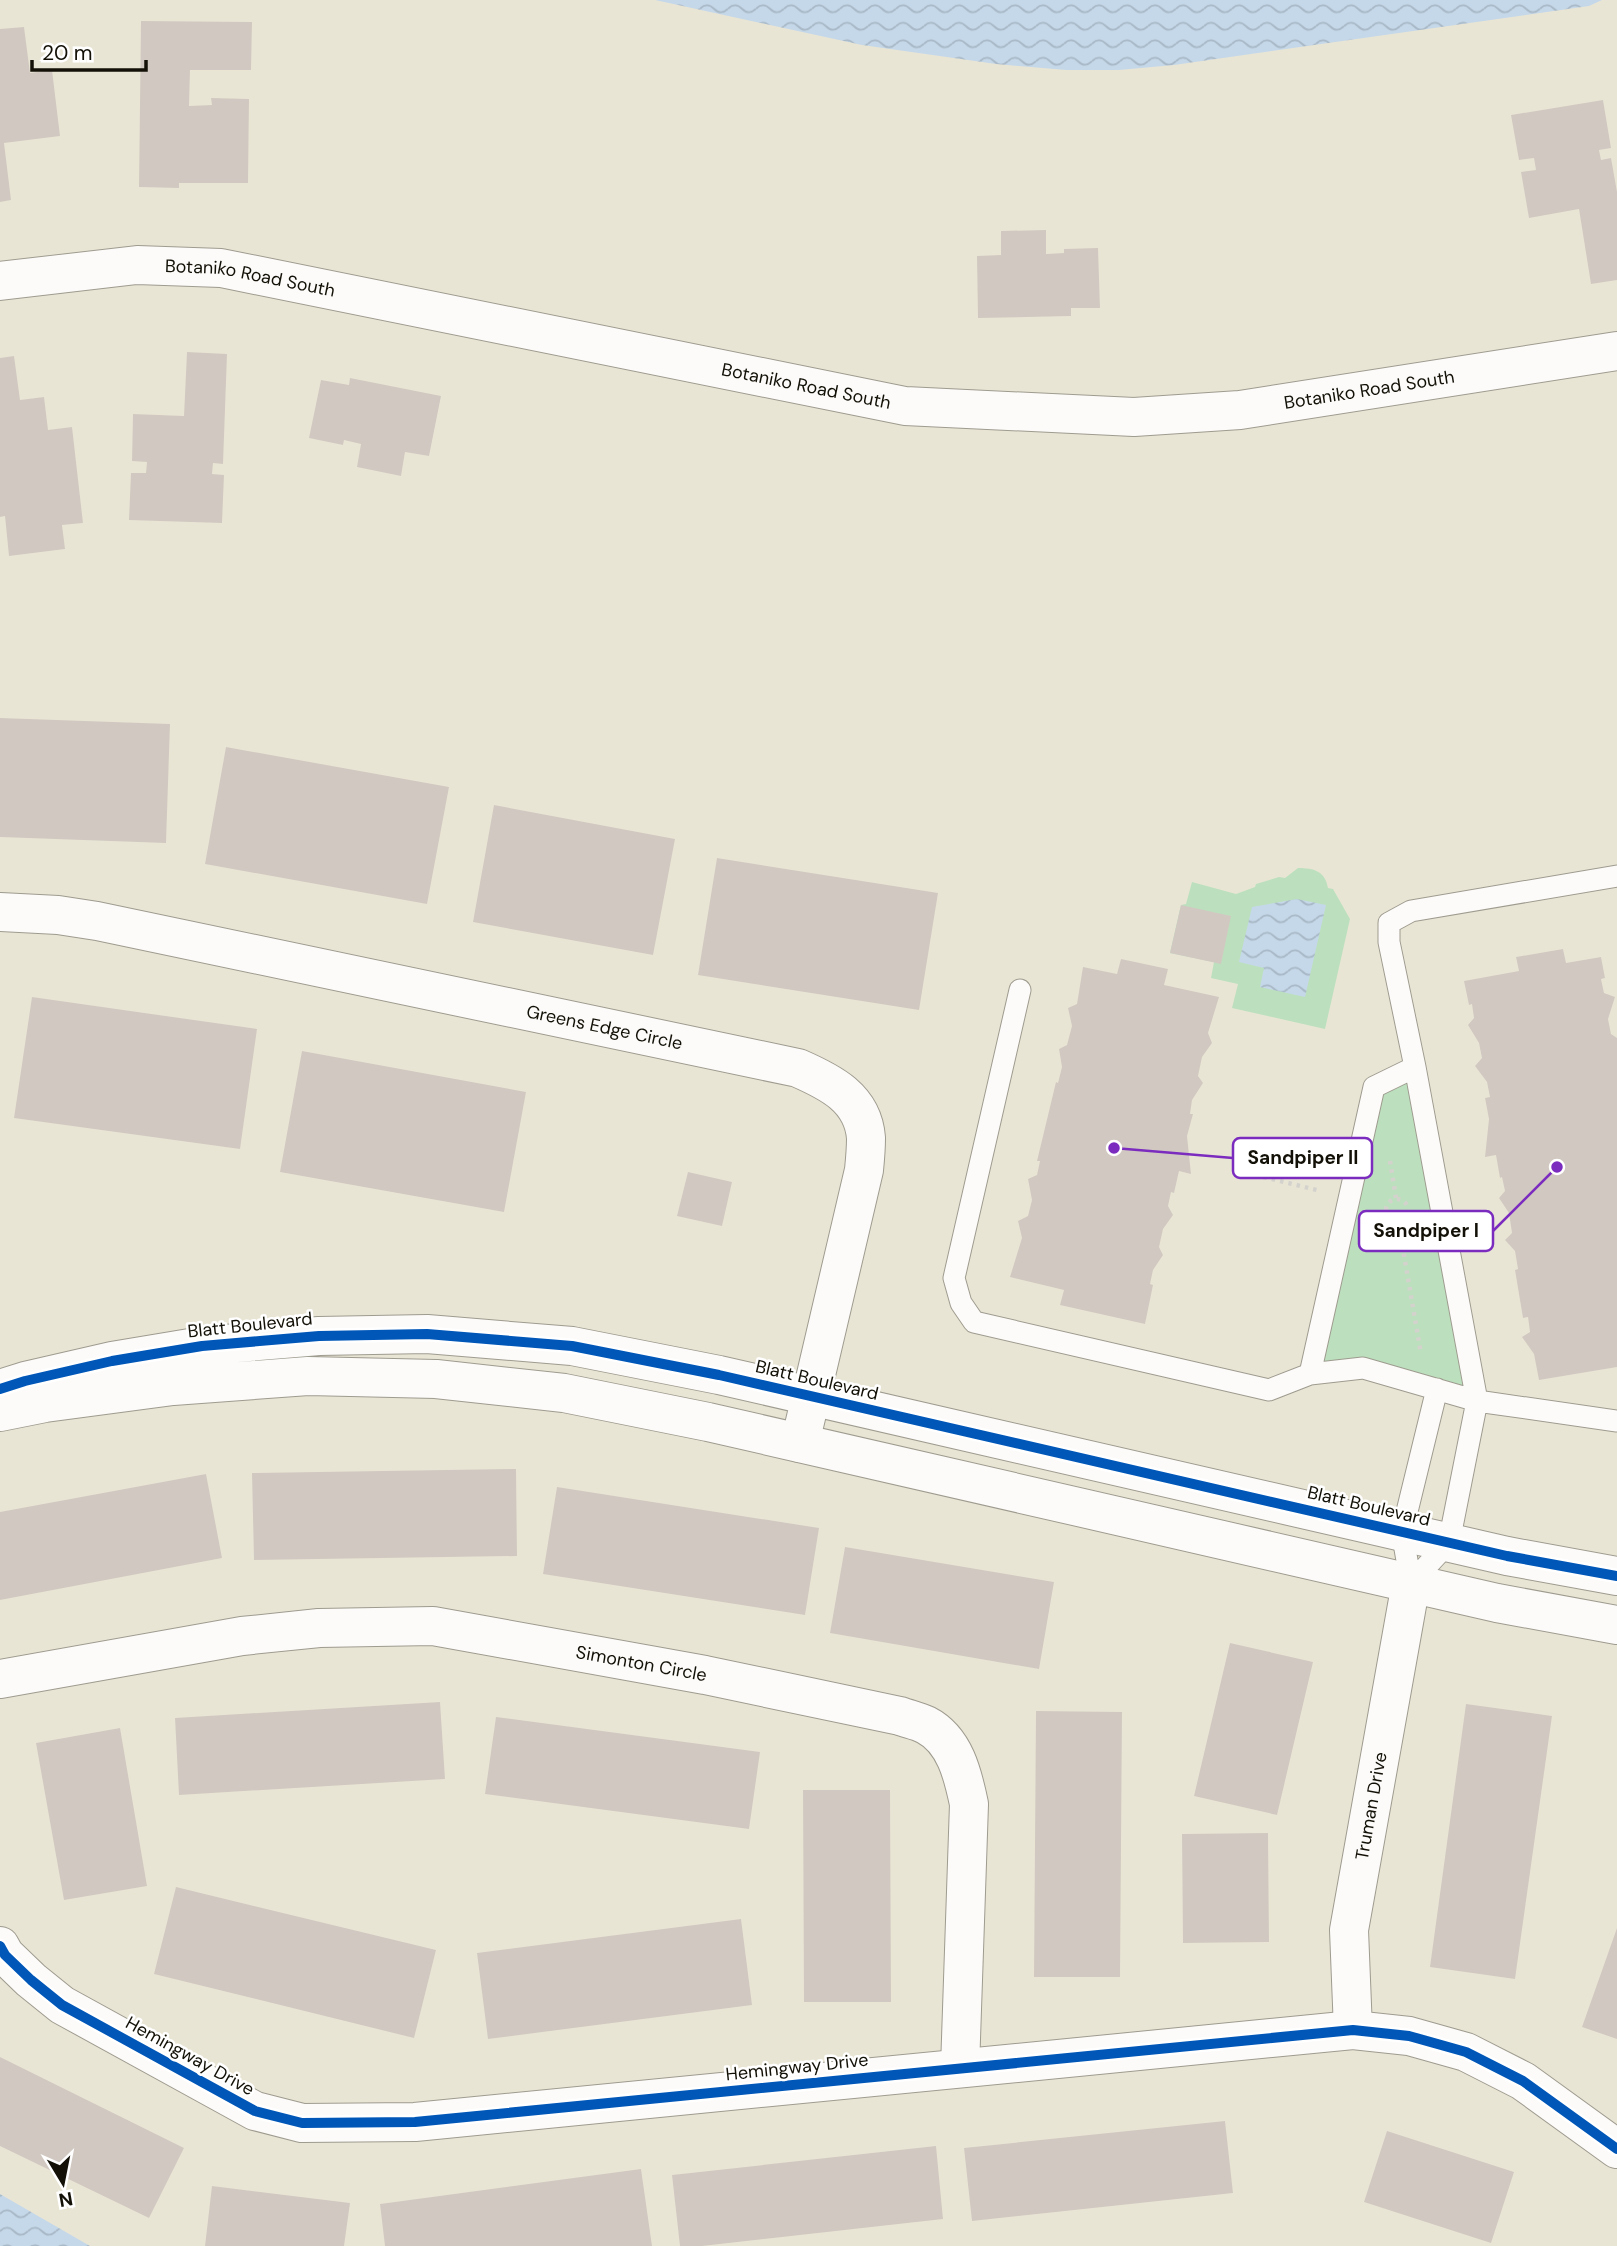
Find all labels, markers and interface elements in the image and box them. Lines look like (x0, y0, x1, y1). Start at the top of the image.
scale bar (32, 28, 145, 72)
text: 20 m (42, 39, 93, 67)
street label: Botaniko Road South (164, 254, 337, 303)
street label: Botaniko Road South (719, 357, 893, 415)
street label: Botaniko Road South (1282, 365, 1456, 415)
street label: Greens Edge Circle (524, 999, 685, 1055)
callout: Sandpiper II (1233, 1138, 1372, 1178)
text: Sandpiper II (1248, 1145, 1358, 1170)
callout: Sandpiper I (1359, 1211, 1493, 1251)
text: Sandpiper I (1373, 1218, 1479, 1243)
street label: Blatt Boulevard (186, 1307, 314, 1343)
street label: Blatt Boulevard (753, 1354, 881, 1406)
street label: Blatt Boulevard (1305, 1480, 1433, 1532)
street label: Simonton Circle (574, 1640, 709, 1687)
street label: Truman Drive (1350, 1750, 1393, 1862)
street label: Hemingway Drive (121, 2011, 259, 2101)
street label: Hemingway Drive (724, 2048, 870, 2086)
north arrow (28, 2148, 98, 2218)
text: N (57, 2186, 75, 2213)

